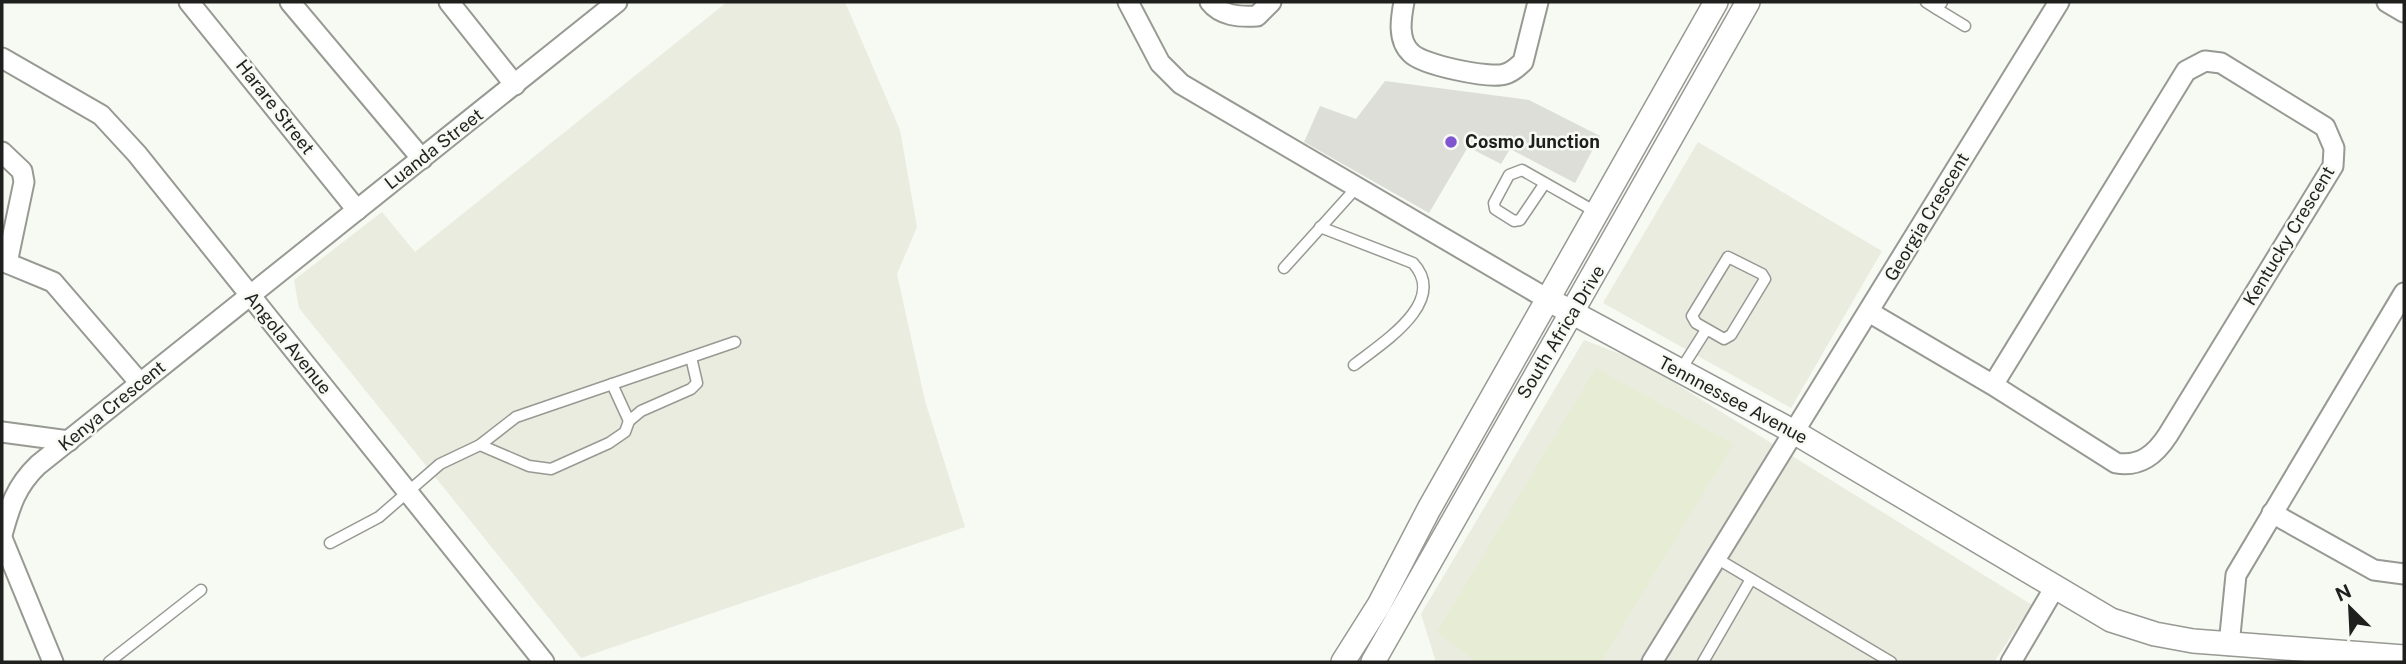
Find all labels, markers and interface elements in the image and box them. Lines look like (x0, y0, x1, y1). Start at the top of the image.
street label: Harare Street (232, 55, 319, 158)
street label: Luanda Street (380, 104, 487, 193)
place label: Cosmo Junction (1465, 131, 1600, 152)
marker: Cosmo Junction (1443, 134, 1459, 150)
street label: Georgia Crescent (1880, 149, 1973, 285)
street label: Kentucky Crescent (2239, 162, 2338, 309)
street label: South Africa Drive (1512, 261, 1609, 402)
street label: Angola Avenue (241, 287, 336, 398)
street label: Tennnessee Avenue (1655, 351, 1811, 448)
street label: Kenya Crescent (54, 356, 169, 455)
north arrow (2315, 573, 2385, 643)
text: N (2332, 579, 2354, 606)

